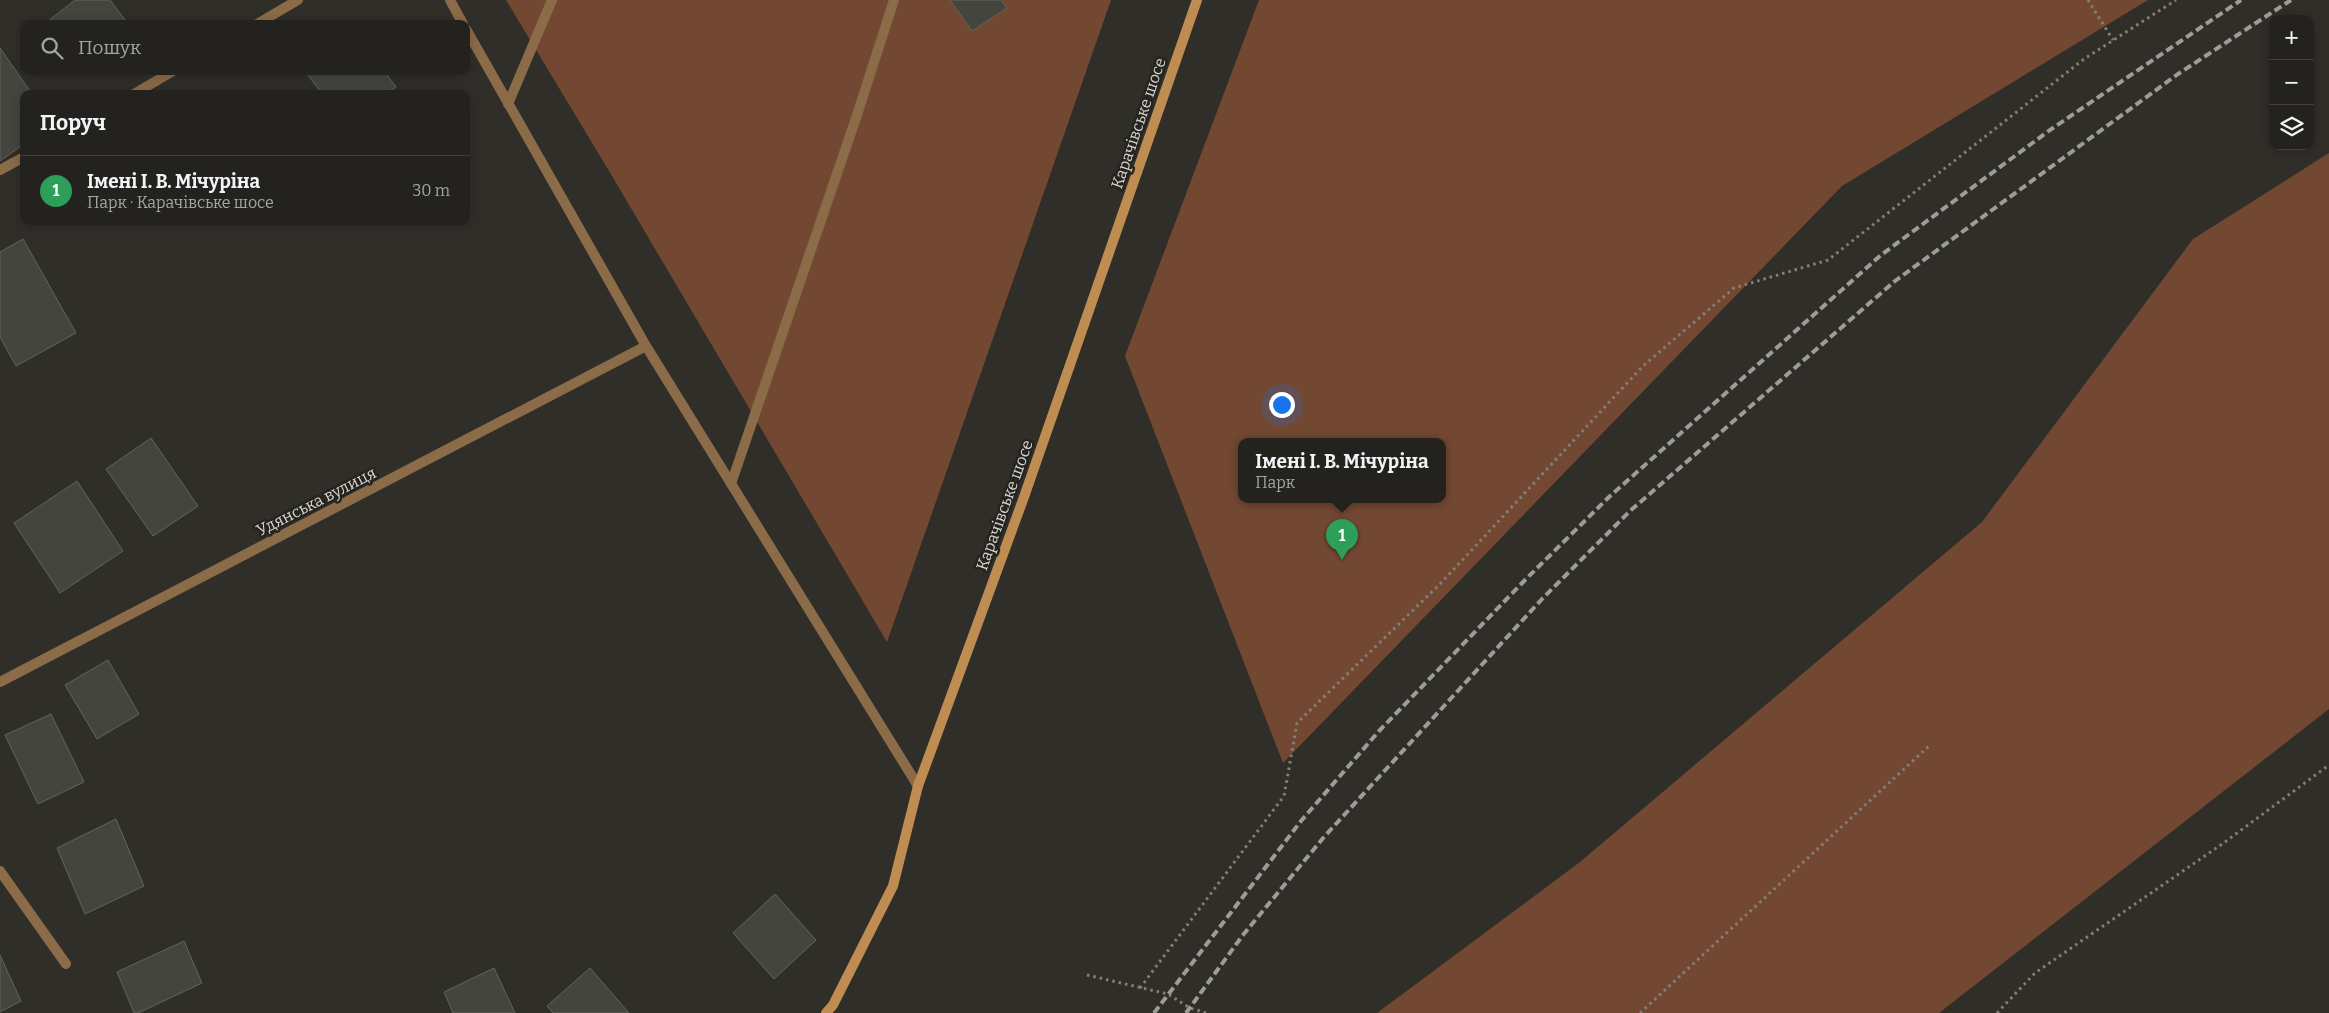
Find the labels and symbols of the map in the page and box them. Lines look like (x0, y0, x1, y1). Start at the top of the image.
street label: Карачівське шосе (1107, 55, 1170, 191)
your location (1269, 392, 1295, 418)
street label: Карачівське шосе (972, 438, 1037, 573)
street label: Удянська вулиця (253, 463, 379, 540)
pin: 1 (1326, 519, 1358, 560)

